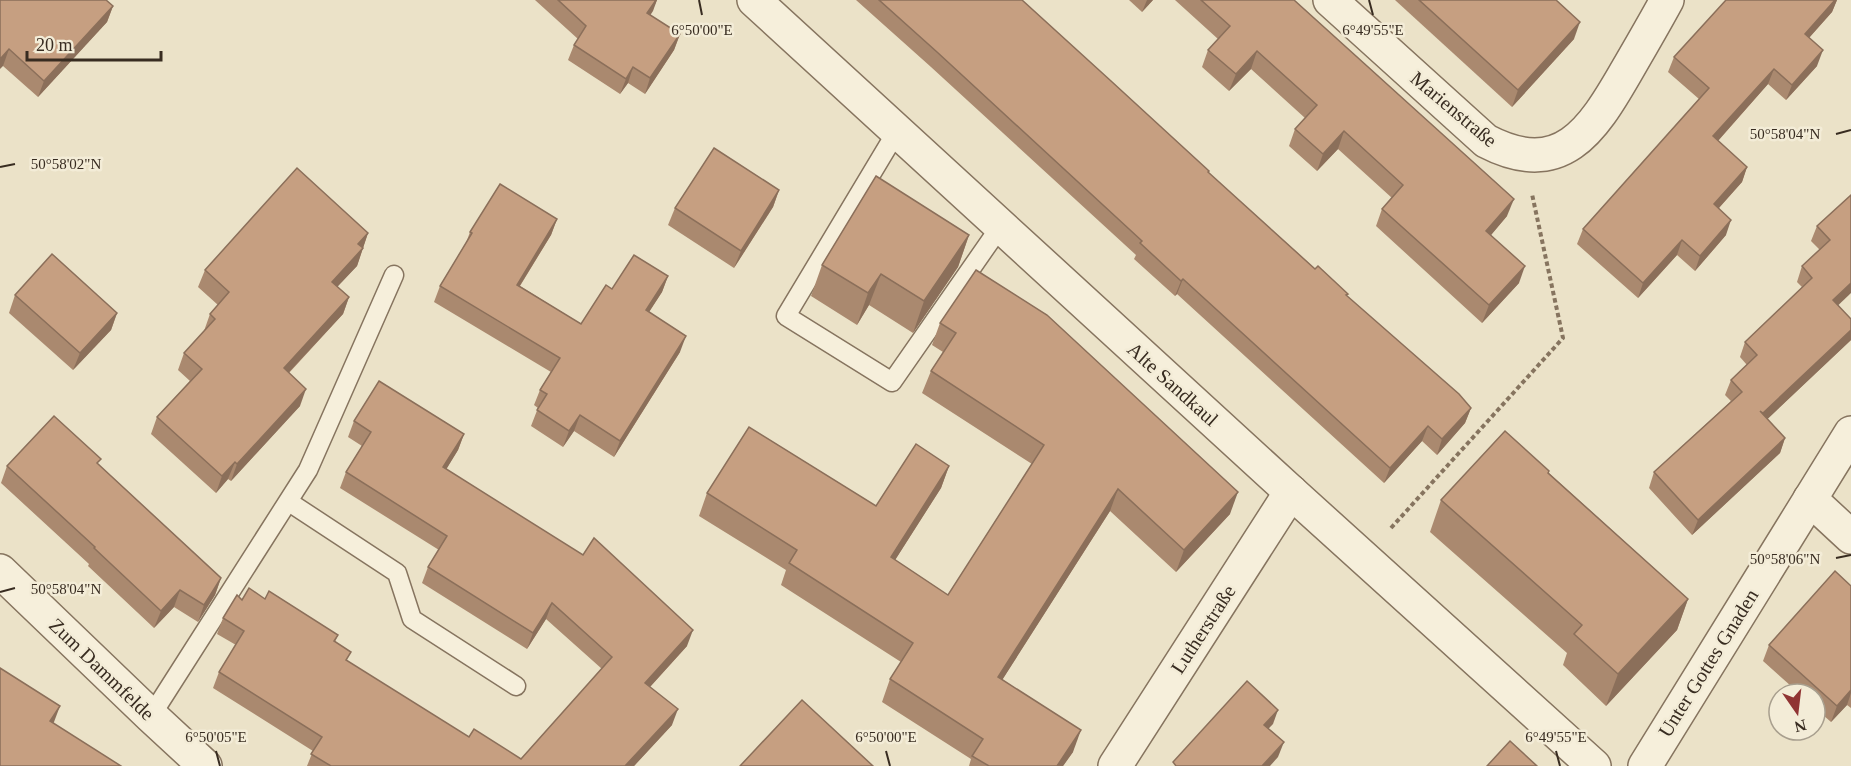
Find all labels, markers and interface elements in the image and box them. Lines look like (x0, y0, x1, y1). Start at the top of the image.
text: 6°50'00"E (671, 22, 733, 38)
text: 6°49'55"E (1342, 22, 1404, 38)
scale bar (27, 24, 160, 62)
text: 20 m (36, 35, 73, 55)
street label: Marienstraße (1407, 67, 1502, 151)
text: 50°58'04"N (1750, 126, 1820, 142)
text: 50°58'02"N (31, 156, 101, 172)
street label: Alte Sandkaul (1123, 338, 1223, 431)
text: 50°58'06"N (1750, 551, 1820, 567)
text: 50°58'04"N (31, 581, 101, 597)
street label: Lutherstraße (1166, 581, 1240, 677)
street label: Unter Gottes Gnaden (1654, 585, 1762, 741)
street label: Zum Dammfelde (45, 613, 159, 725)
north arrow (1767, 682, 1827, 742)
text: N (1792, 716, 1808, 736)
text: 6°50'05"E (185, 729, 247, 745)
text: 6°50'00"E (855, 729, 917, 745)
text: 6°49'55"E (1525, 729, 1587, 745)

